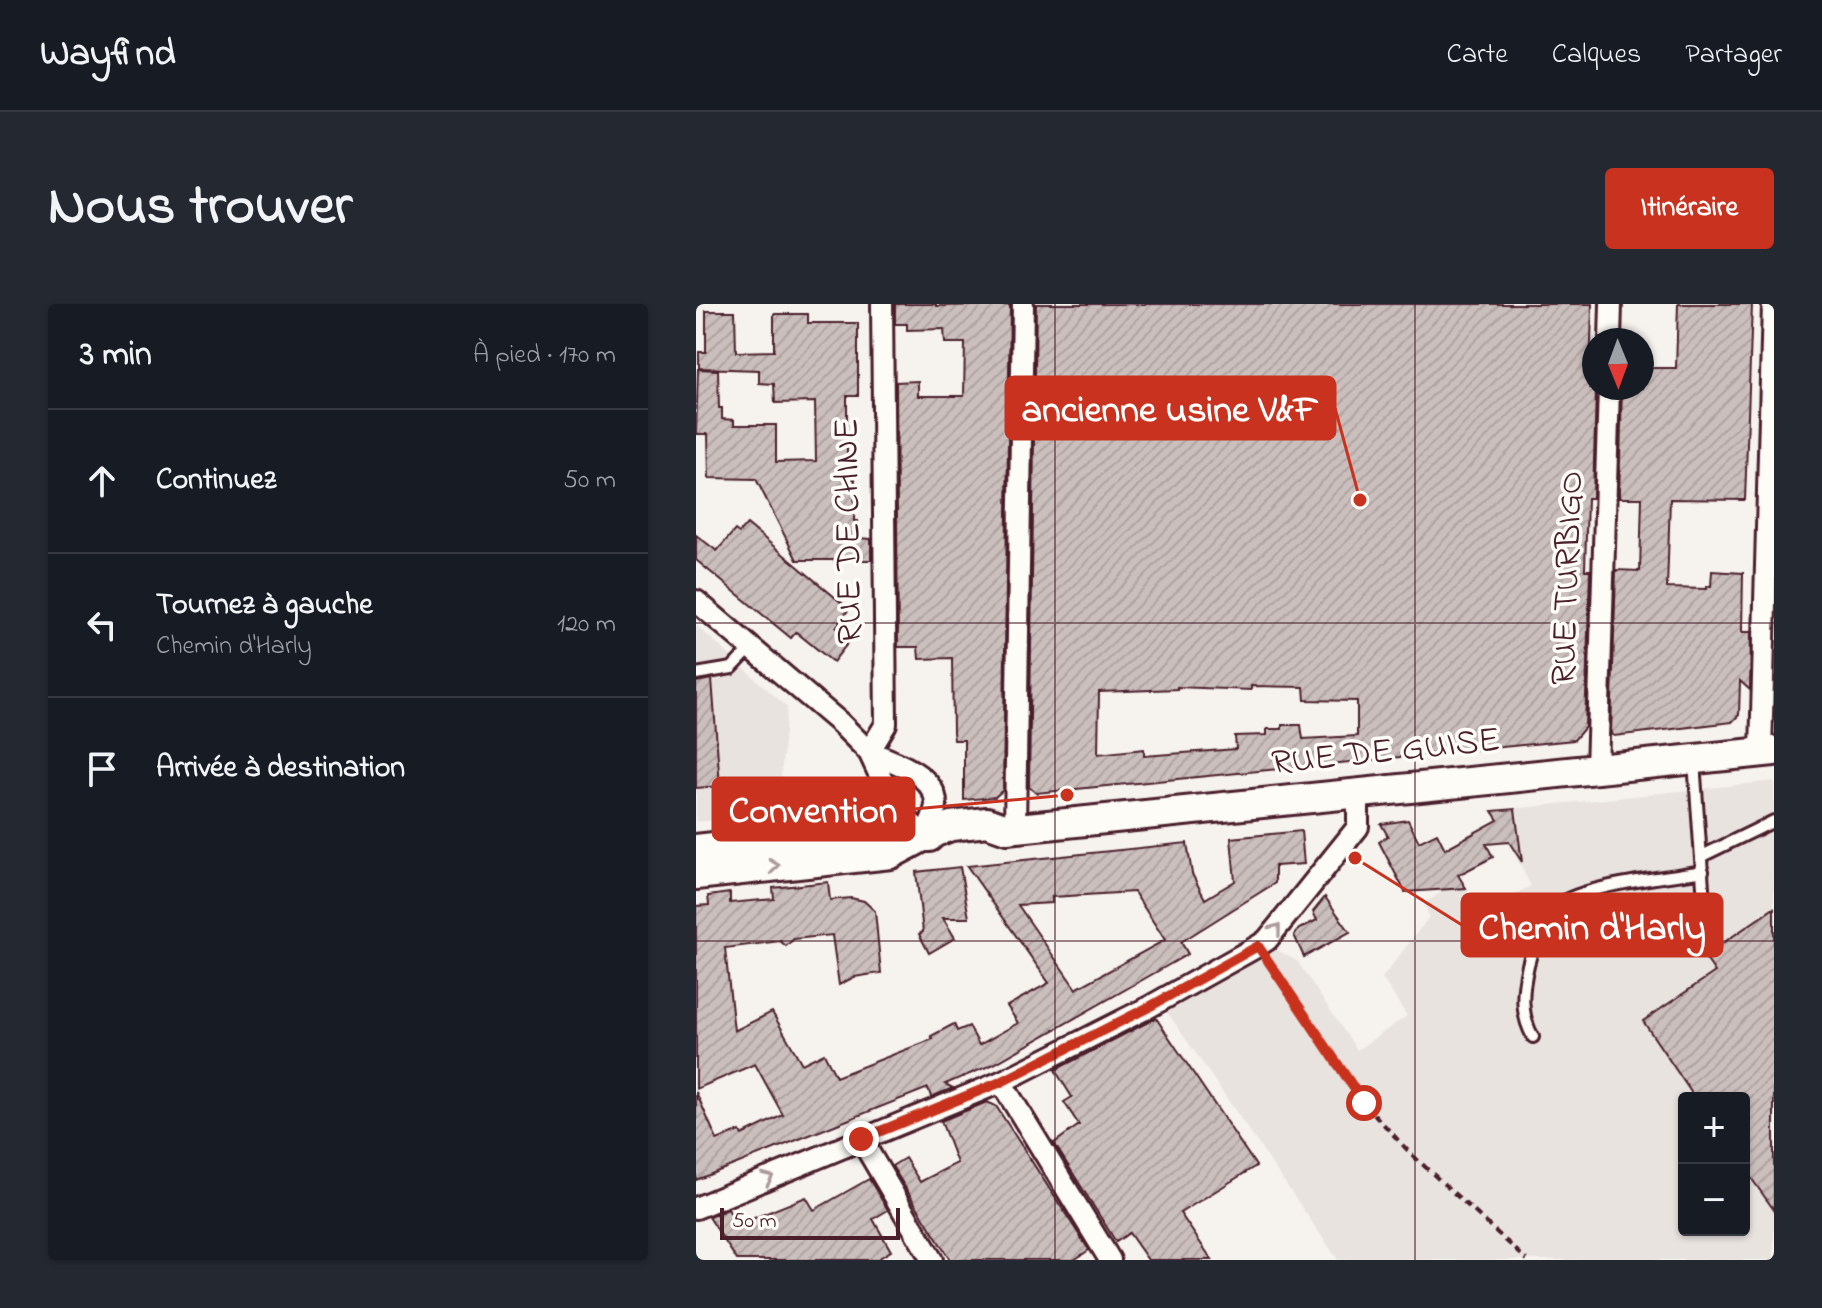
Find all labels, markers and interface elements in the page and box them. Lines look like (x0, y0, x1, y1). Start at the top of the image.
text: Wayfind (40, 27, 176, 83)
text: Carte (1447, 35, 1508, 76)
text: Calques (1552, 35, 1641, 76)
text: Partager (1685, 35, 1782, 76)
text: Nous trouver (48, 168, 352, 249)
button: Itinéraire (1605, 168, 1774, 249)
north arrow (1582, 328, 1654, 400)
text: 3 min (80, 331, 152, 381)
text: À pied · 170 m (473, 337, 616, 375)
callout: ancienne usine V&F (1006, 377, 1335, 439)
text: ancienne usine V&F (1022, 384, 1319, 440)
street label: RUE DE CHINE (822, 418, 878, 644)
icon: ahead (80, 459, 124, 503)
text: Continuez (156, 459, 276, 503)
text: 50 m (563, 462, 616, 500)
street label: RUE TURBIGO (1539, 470, 1599, 686)
text: Tournez à gauche (156, 584, 373, 628)
icon: left (80, 603, 124, 647)
text: 120 m (557, 606, 616, 644)
text: Chemin d'Harly (156, 628, 312, 666)
street label: RUE DE GUISE (1269, 715, 1503, 791)
icon: arrive (80, 747, 124, 791)
text: Arrivée à destination (156, 747, 405, 791)
callout: Convention (713, 778, 914, 840)
text: Convention (728, 785, 898, 841)
one-way arrow (767, 858, 780, 875)
callout: Chemin d'Harly (1462, 894, 1722, 956)
text: Chemin d'Harly (1478, 902, 1706, 958)
one-way arrow (1266, 924, 1281, 938)
route start (1346, 1085, 1382, 1121)
map controls (1678, 1092, 1750, 1236)
button: + (1678, 1092, 1750, 1164)
route end (843, 1121, 879, 1157)
button: − (1678, 1164, 1750, 1236)
one-way arrow (760, 1171, 774, 1187)
scale bar (720, 1204, 900, 1240)
text: 50 m (732, 1206, 777, 1238)

